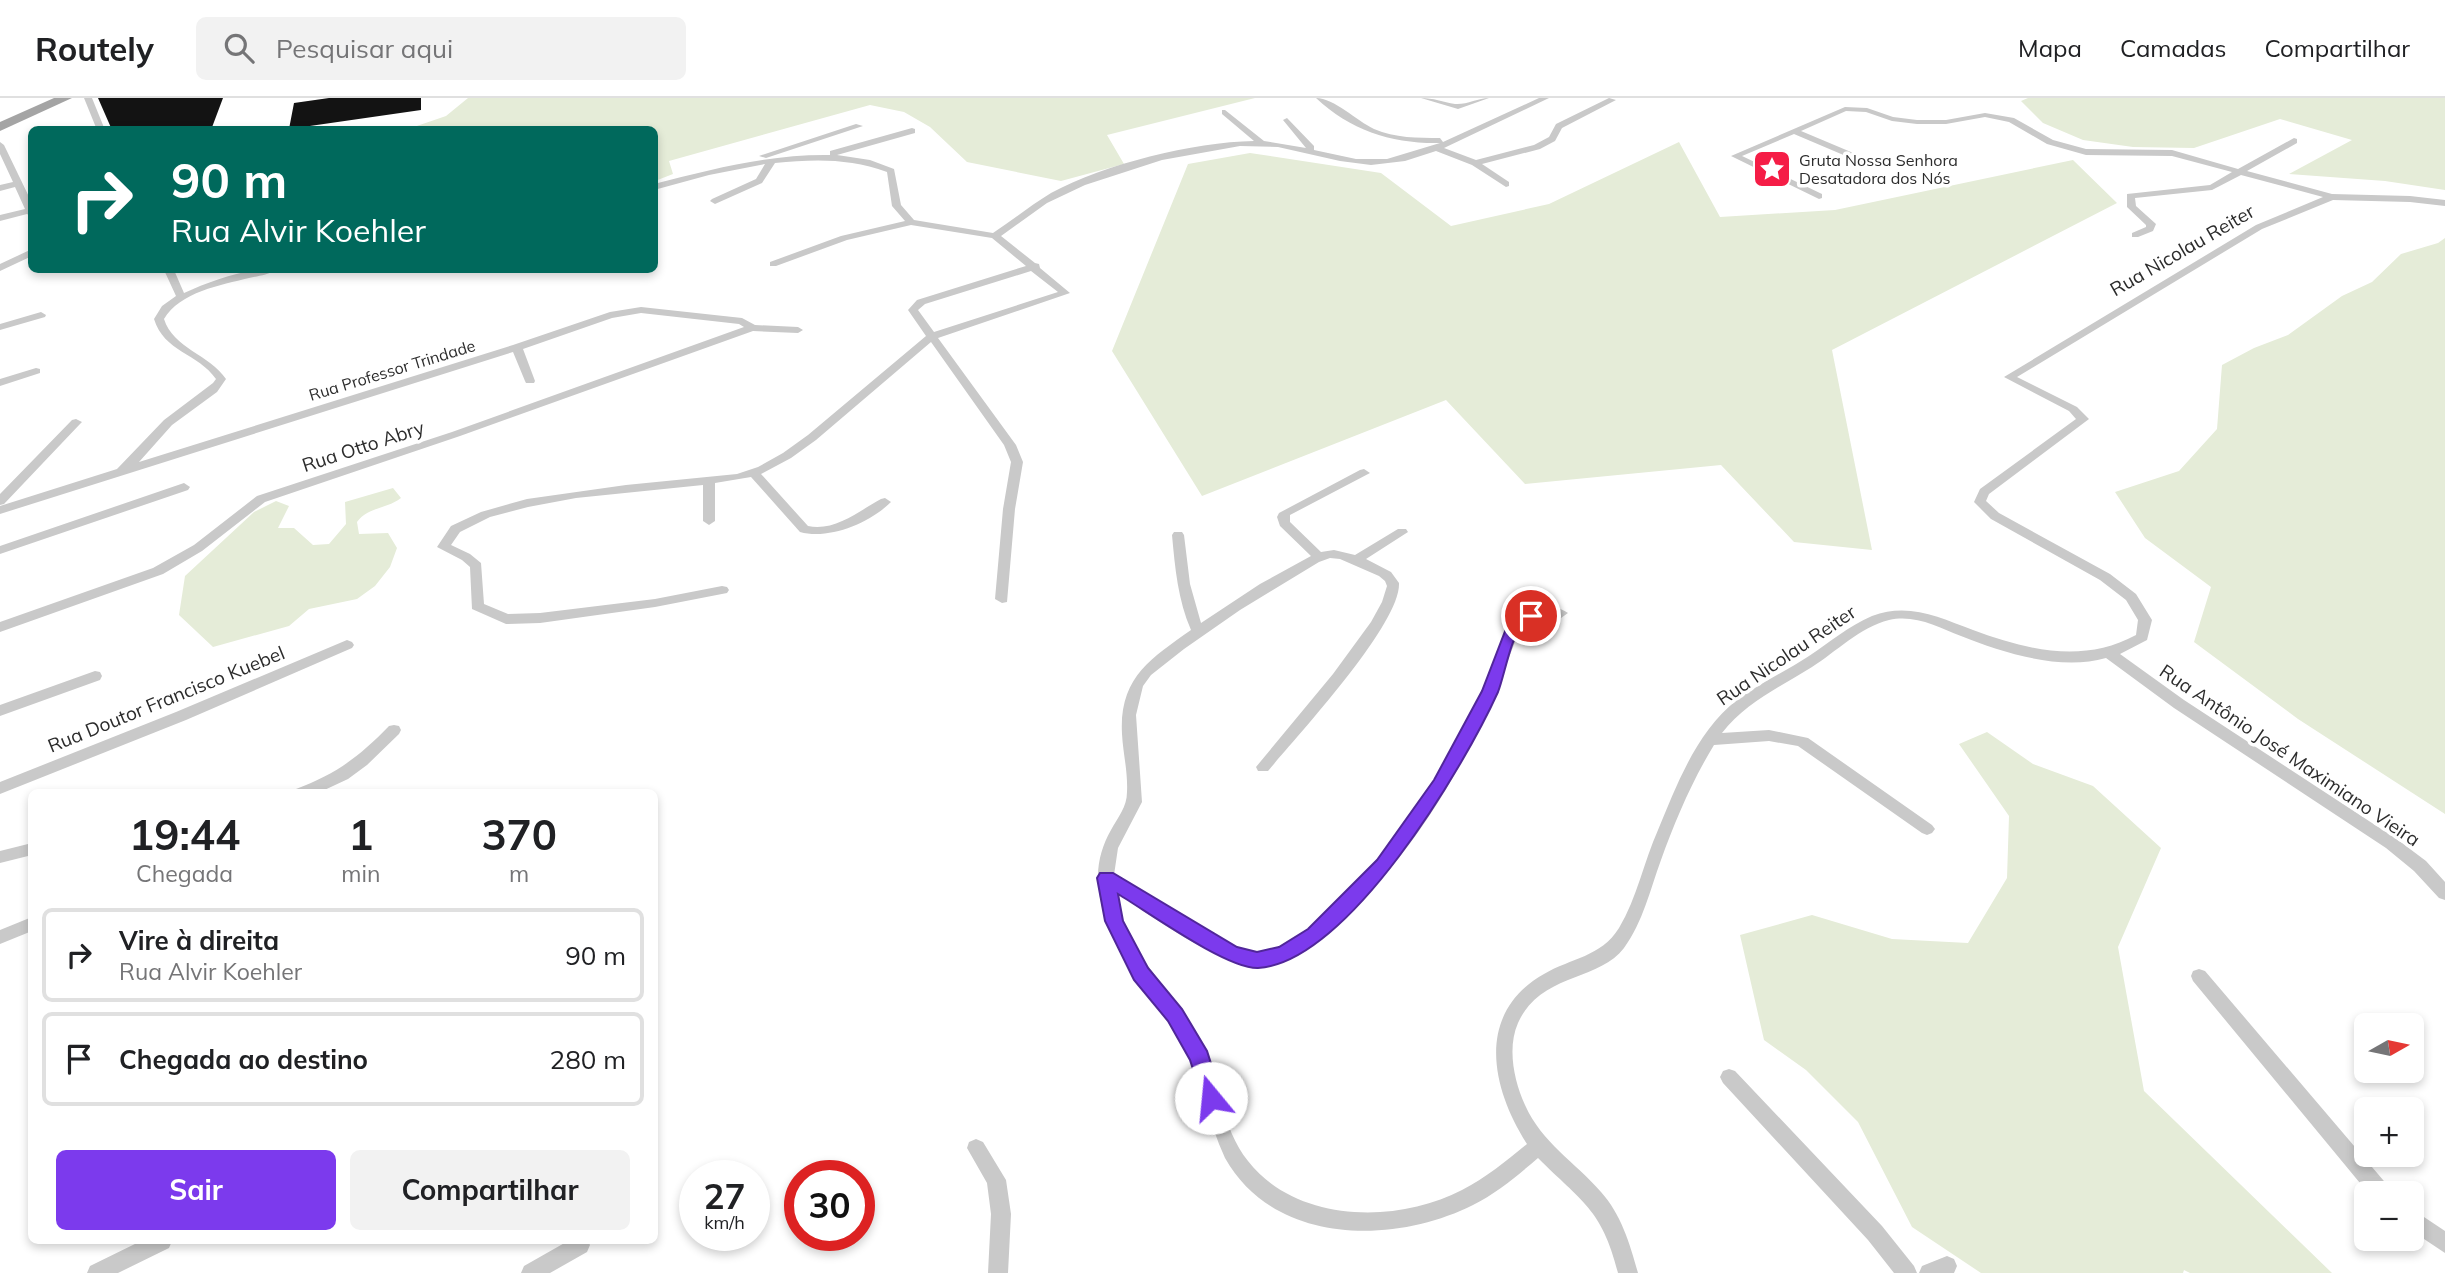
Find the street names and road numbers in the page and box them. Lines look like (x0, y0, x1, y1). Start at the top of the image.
street label: Rua Nicolau Reiter (2106, 199, 2259, 301)
street label: Rua Professor Trindade (306, 335, 478, 405)
street label: Rua Otto Abry (299, 415, 427, 477)
street label: Rua Nicolau Reiter (1712, 600, 1860, 710)
street label: Rua Doutor Francisco Kuebel (44, 640, 288, 758)
street label: Rua Antônio José Maximiano Vieira (2155, 659, 2425, 851)

